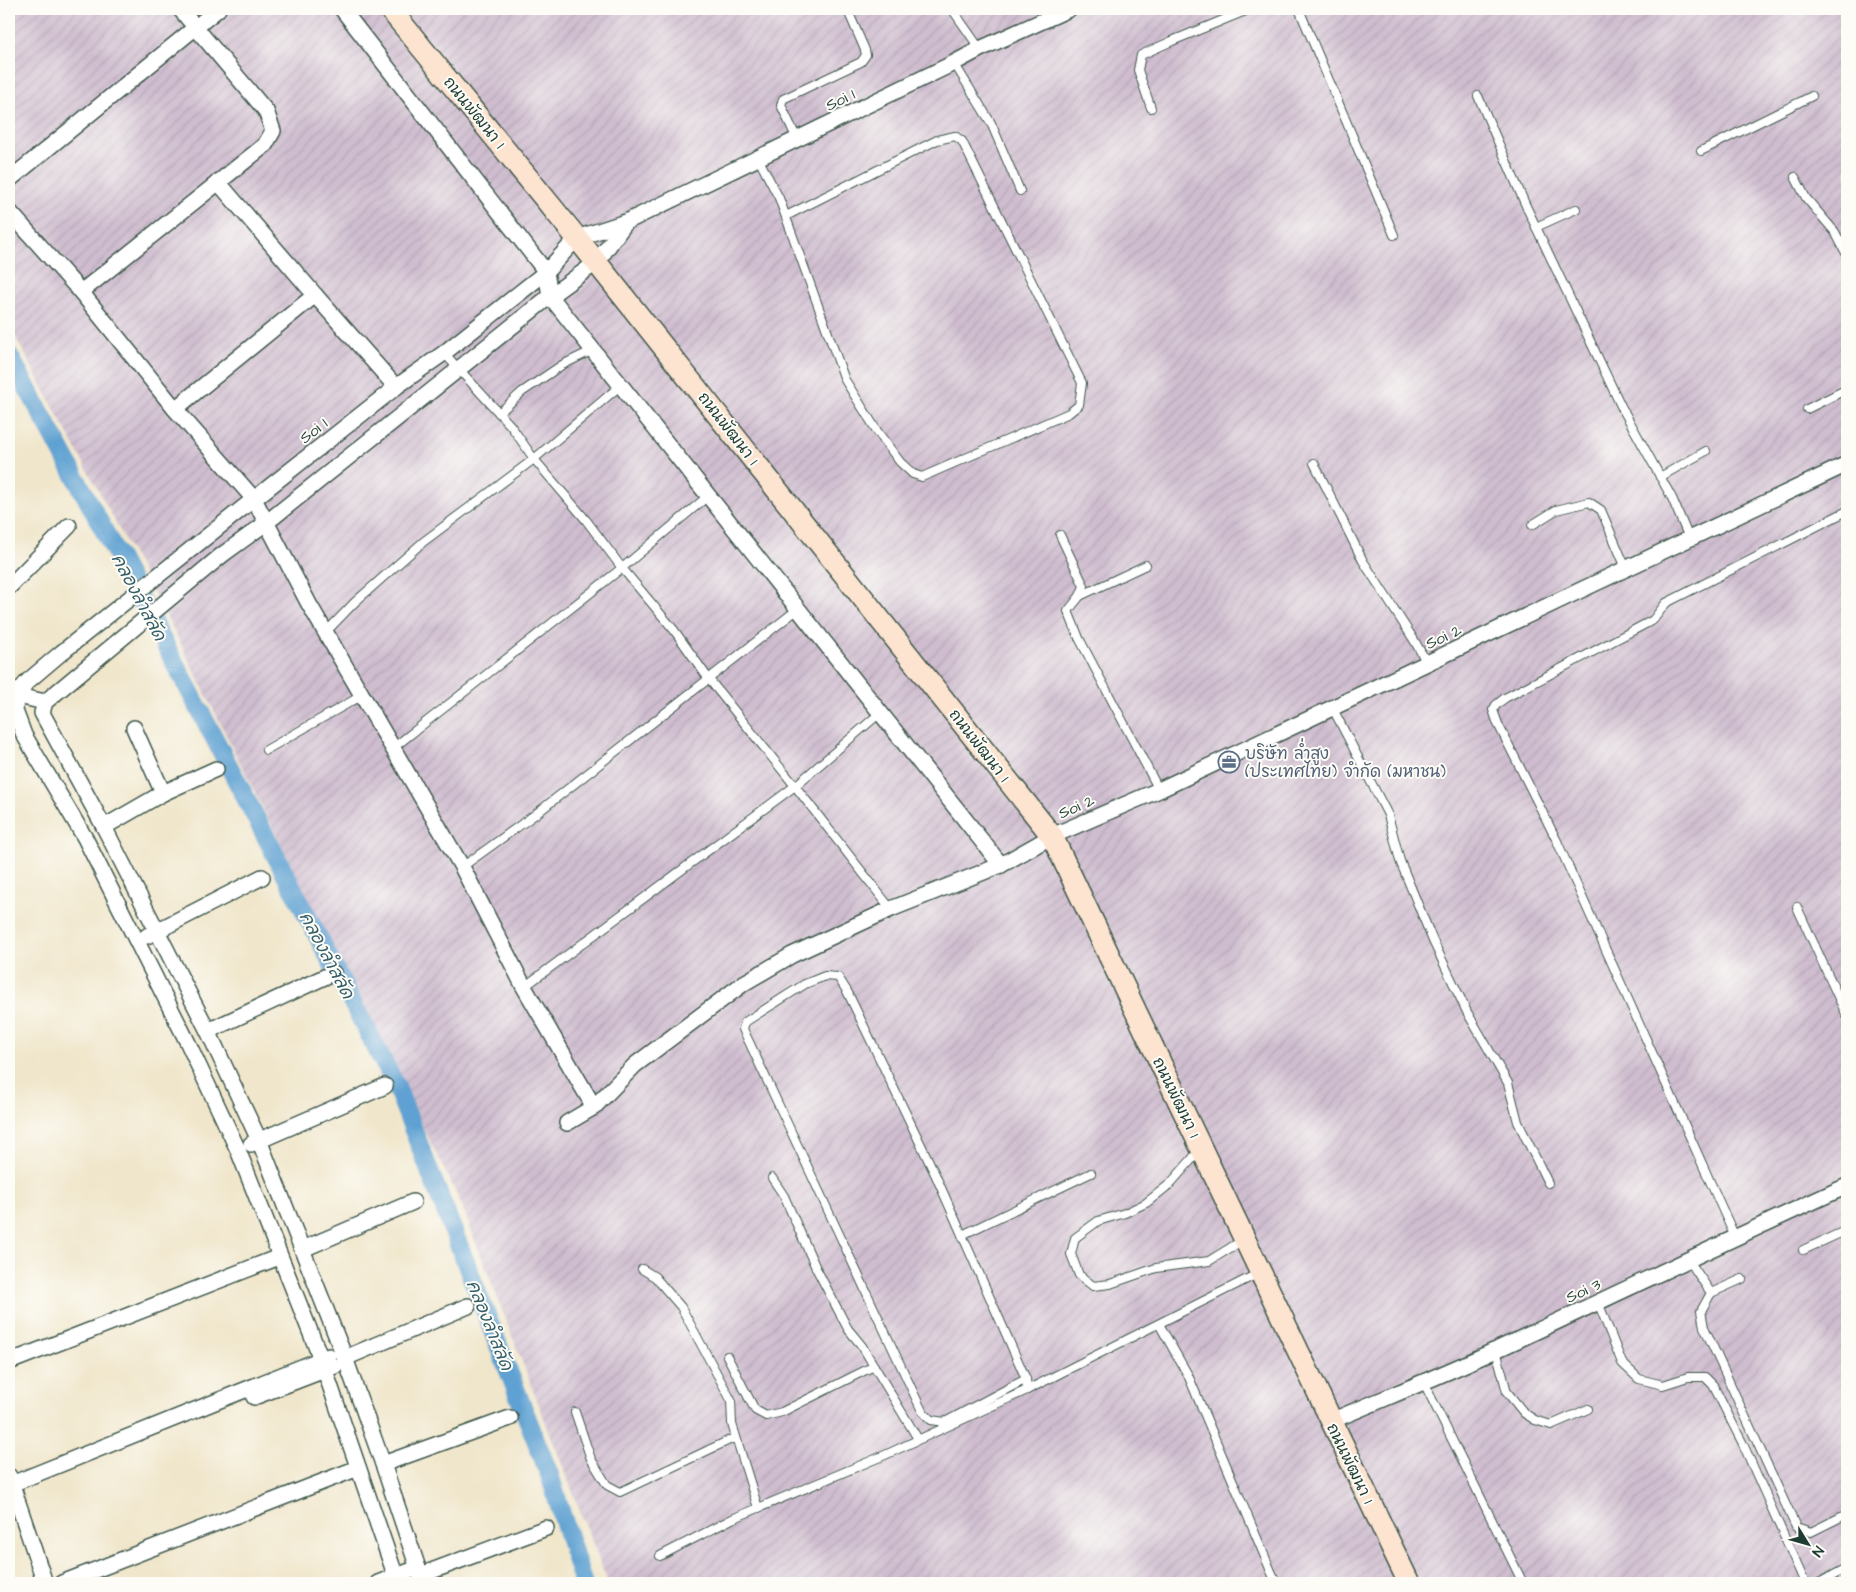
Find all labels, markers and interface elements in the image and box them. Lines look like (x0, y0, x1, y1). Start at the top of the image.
street label: ถนนพัฒนา 1 (438, 72, 510, 153)
street label: Soi 1 (822, 83, 859, 116)
street label: ถนนพัฒนา 1 (693, 388, 764, 470)
street label: Soi 1 (295, 413, 332, 449)
water label: คลองลำสลัด (105, 549, 172, 646)
street label: Soi 2 (1422, 619, 1465, 655)
street label: ถนนพัฒนา 1 (944, 705, 1015, 787)
place label: บริษัท ล่ำสูง (ประเทศไทย) จำกัด (มหาชน) (1245, 738, 1446, 783)
office icon: บริษัท ล่ำสูง (ประเทศไทย) จำกัด (มหาชน) (1217, 750, 1241, 774)
street label: Soi 2 (1055, 790, 1098, 824)
water label: คลองลำสลัด (293, 907, 360, 1004)
street label: ถนนพัฒนา 1 (1147, 1053, 1205, 1141)
street label: Soi 3 (1562, 1273, 1604, 1309)
water label: คลองลำสลัด (460, 1276, 519, 1375)
street label: ถนนพัฒนา 1 (1321, 1419, 1379, 1507)
north arrow (1784, 1520, 1834, 1570)
text: N (1807, 1542, 1828, 1561)

